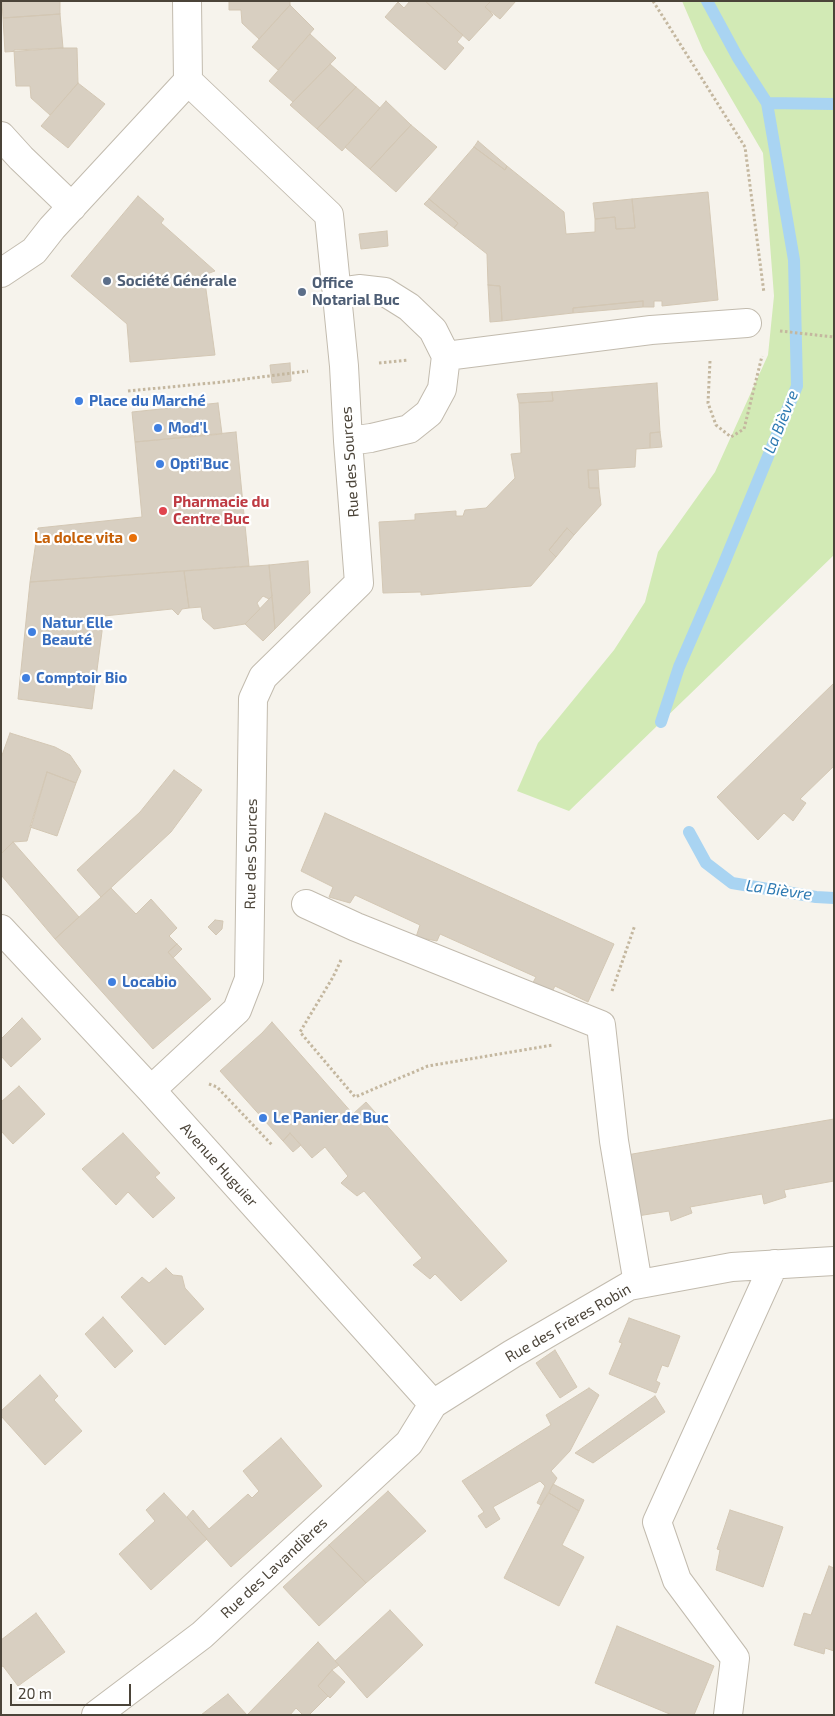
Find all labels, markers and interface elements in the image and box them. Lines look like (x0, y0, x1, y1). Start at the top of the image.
place label: Société Générale (117, 272, 237, 290)
place label: Office Notarial Buc (312, 274, 400, 309)
marker: Société Générale (101, 275, 113, 287)
marker: Office Notarial Buc (296, 286, 308, 298)
water label: La Bièvre (760, 388, 802, 456)
place label: Place du Marché (89, 392, 206, 410)
marker: Place du Marché (73, 395, 85, 407)
street label: Rue des Sources (337, 406, 363, 518)
place label: Mod'l (168, 419, 208, 437)
marker: Mod'l (152, 422, 164, 434)
place label: Opti'Buc (170, 455, 229, 473)
marker: Opti'Buc (154, 458, 166, 470)
place label: Pharmacie du Centre Buc (173, 493, 269, 528)
marker: Pharmacie du Centre Buc (157, 505, 169, 517)
place label: La dolce vita (34, 529, 123, 547)
marker: La dolce vita (127, 532, 139, 544)
place label: Natur Elle Beauté (42, 614, 113, 649)
marker: Natur Elle Beauté (26, 626, 38, 638)
place label: Comptoir Bio (36, 669, 127, 687)
marker: Comptoir Bio (20, 672, 32, 684)
street label: Rue des Sources (241, 798, 261, 910)
water label: La Bièvre (745, 876, 813, 904)
place label: Locabio (122, 973, 177, 991)
marker: Locabio (106, 976, 118, 988)
place label: Le Panier de Buc (273, 1109, 389, 1127)
marker: Le Panier de Buc (257, 1112, 269, 1124)
street label: Avenue Huguier (177, 1119, 261, 1211)
street label: Rue des Frères Robin (502, 1280, 634, 1366)
street label: Rue des Lavandières (217, 1514, 331, 1622)
scale bar (12, 1674, 134, 1706)
text: 20 m (18, 1684, 52, 1702)

